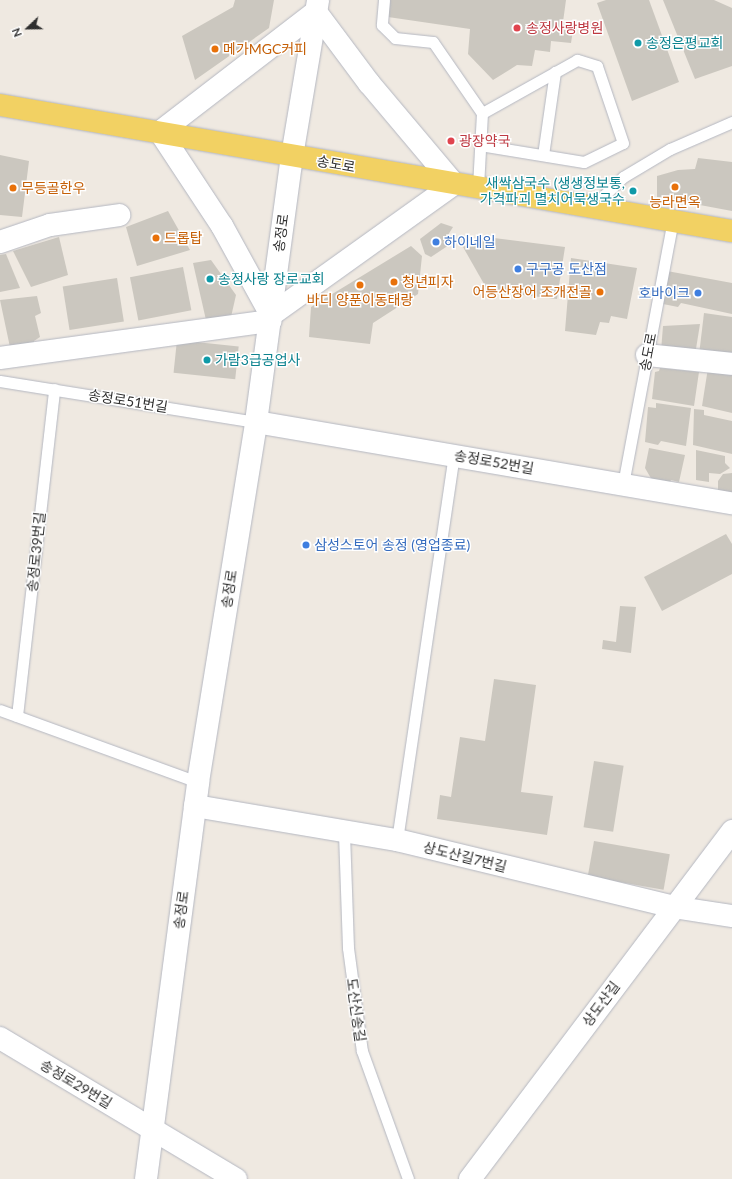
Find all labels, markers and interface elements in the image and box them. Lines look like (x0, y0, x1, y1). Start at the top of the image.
north arrow (8, 8, 48, 48)
place label: 송정사랑병원 (526, 20, 603, 36)
marker: 송정사랑병원 (511, 22, 523, 34)
text: N (9, 26, 24, 39)
place label: 송정은평교회 (646, 35, 723, 51)
marker: 송정은평교회 (633, 38, 643, 48)
place label: 메가MGC커피 (223, 41, 307, 57)
marker: 메가MGC커피 (210, 44, 220, 54)
place label: 광장약국 (459, 133, 511, 149)
marker: 광장약국 (446, 136, 456, 146)
street label: 송도로 (316, 152, 356, 176)
place label: 새싹삼국수 (생생정보통, 가격파괴 멸치어묵생국수 (480, 175, 625, 208)
place label: 무등골한우 (21, 180, 85, 196)
marker: 능라면옥 (670, 182, 680, 192)
marker: 무등골한우 (8, 183, 18, 193)
marker: 새싹삼국수 (생생정보통, 가격파괴 멸치어묵생국수 (628, 186, 638, 196)
place label: 능라면옥 (649, 194, 701, 210)
street label: 송정로 (270, 213, 292, 253)
place label: 드롭탑 (164, 230, 203, 246)
marker: 드롭탑 (151, 233, 161, 243)
place label: 하이네일 (444, 234, 496, 250)
marker: 하이네일 (431, 237, 441, 247)
place label: 구구공 도산점 (526, 261, 607, 277)
marker: 구구공 도산점 (513, 264, 523, 274)
place label: 송정사랑 장로교회 (218, 271, 325, 287)
marker: 송정사랑 장로교회 (205, 274, 215, 284)
place label: 청년피자 (402, 274, 454, 290)
marker: 청년피자 (389, 277, 399, 287)
marker: 바디 양푼이동태랑 (355, 280, 365, 290)
place label: 어등산장어 조개전골 (472, 284, 592, 300)
place label: 호바이크 (638, 285, 690, 301)
marker: 어등산장어 조개전골 (595, 287, 605, 297)
marker: 호바이크 (693, 288, 703, 298)
place label: 바디 양푼이동태랑 (307, 292, 413, 308)
street label: 송도로 (636, 331, 660, 373)
place label: 가람3급공업사 (215, 352, 300, 368)
marker: 가람3급공업사 (202, 355, 212, 365)
street label: 송정로51번길 (87, 386, 169, 416)
street label: 송정로52번길 (453, 447, 535, 477)
street label: 송정로39번길 (23, 511, 49, 593)
place label: 삼성스토어 송정 (영업종료) (314, 537, 470, 553)
marker: 삼성스토어 송정 (영업종료) (301, 540, 311, 550)
street label: 송정로 (218, 569, 240, 609)
street label: 상도산길7번길 (422, 839, 508, 875)
street label: 송정로 (170, 890, 192, 930)
street label: 도산신송길 (343, 977, 369, 1043)
street label: 상도산길 (579, 978, 623, 1030)
street label: 송정로29번길 (37, 1056, 115, 1112)

